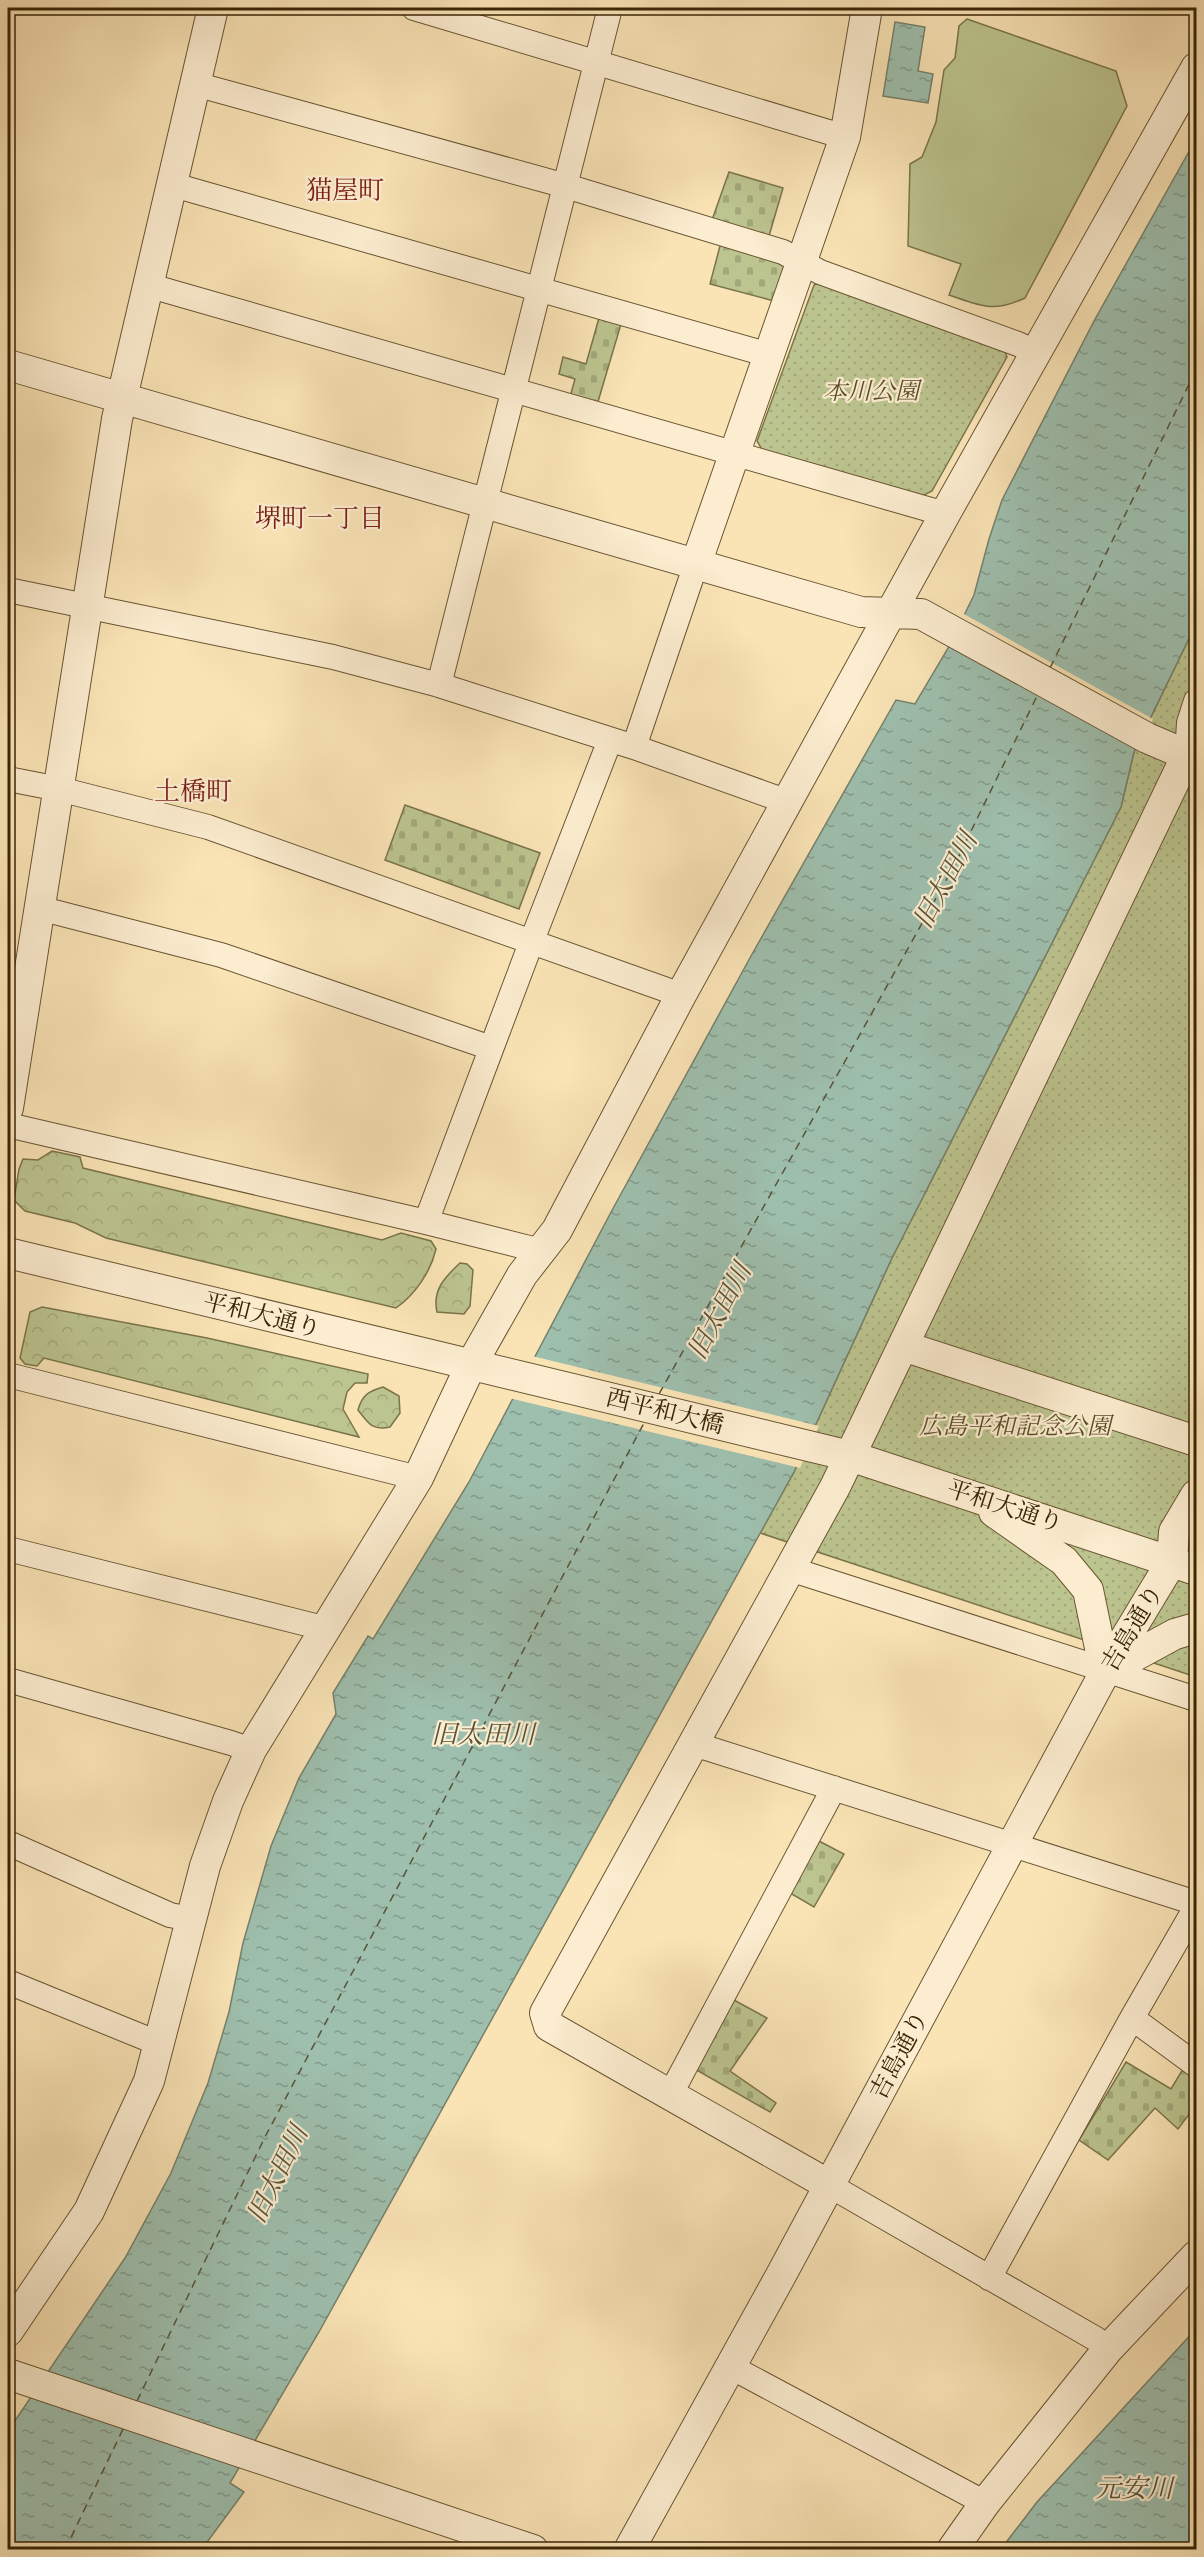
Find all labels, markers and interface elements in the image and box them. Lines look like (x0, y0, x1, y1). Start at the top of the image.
district label: 猫屋町 (306, 174, 384, 206)
park label: 本川公園 (823, 376, 923, 406)
district label: 堺町一丁目 (255, 502, 385, 534)
district label: 土橋町 (154, 775, 232, 807)
water label: 旧太田川 (906, 824, 985, 933)
water label: 旧太田川 (680, 1255, 759, 1364)
street label: 平和大通り (200, 1286, 324, 1344)
street label: 西平和大橋 (603, 1382, 727, 1440)
park label: 広島平和記念公園 (919, 1411, 1115, 1441)
street label: 平和大通り (943, 1473, 1067, 1539)
street label: 吉島通り (1094, 1579, 1170, 1677)
water label: 旧太田川 (431, 1718, 538, 1750)
street label: 吉島通り (863, 2006, 935, 2104)
water label: 旧太田川 (240, 2118, 315, 2228)
water label: 元安川 (1095, 2472, 1176, 2504)

